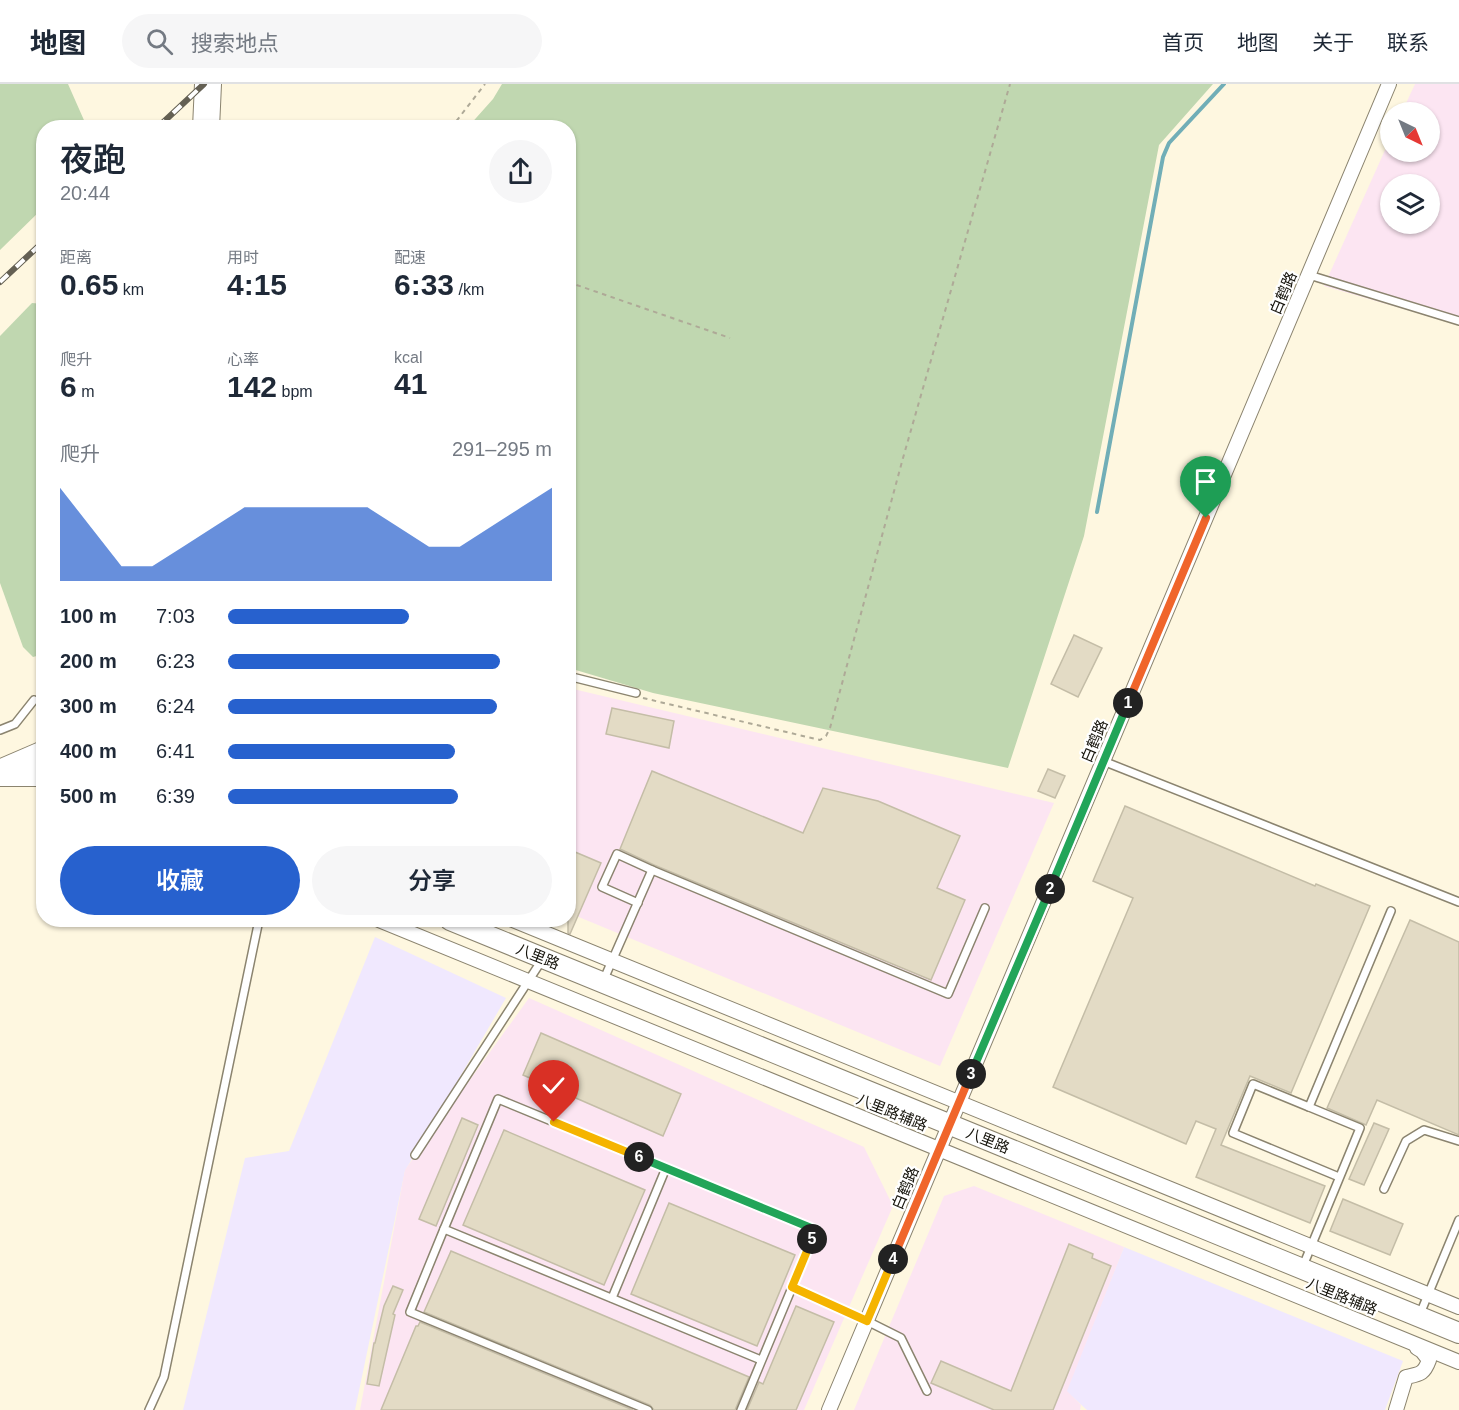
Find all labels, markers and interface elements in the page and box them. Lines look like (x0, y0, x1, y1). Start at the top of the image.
search box (122, 14, 542, 68)
icon: search (143, 25, 176, 58)
text: 地图 (30, 28, 86, 59)
text: 搜索地点 (191, 31, 279, 56)
text: 首页 (1162, 31, 1204, 54)
text: 地图 (1237, 31, 1279, 54)
text: 关于 (1312, 31, 1354, 54)
text: 联系 (1387, 31, 1429, 54)
north arrow (1380, 102, 1440, 162)
map controls (1380, 102, 1440, 234)
button: share (489, 140, 552, 203)
text: 夜跑 (60, 141, 126, 178)
button: layers (1380, 174, 1440, 234)
text: 20:44 (60, 182, 110, 204)
text: 距离 (60, 249, 92, 266)
text: 用时 (227, 249, 259, 266)
text: 配速 (394, 249, 426, 266)
text: 0.65 (60, 268, 118, 301)
text: 4:15 (227, 268, 287, 301)
text: 6:33 (394, 268, 454, 301)
street label: 白鹤路 (1266, 269, 1300, 317)
text: km (118, 281, 144, 298)
text: /km (454, 281, 484, 298)
text: kcal (394, 349, 422, 366)
text: 爬升 (60, 351, 92, 368)
text: 心率 (227, 351, 259, 368)
text: 41 (394, 367, 427, 400)
text: 6 (60, 370, 77, 403)
text: 142 (227, 370, 277, 403)
text: m (77, 383, 94, 400)
text: bpm (277, 383, 313, 400)
text: 291–295 m (452, 438, 552, 460)
text: 爬升 (60, 443, 100, 465)
pin (1180, 456, 1231, 518)
icon: arrive (1189, 465, 1222, 498)
text: 100 m (60, 605, 117, 627)
text: 7:03 (156, 605, 195, 627)
text: 200 m (60, 650, 117, 672)
text: 6:23 (156, 650, 195, 672)
pin: 1 (1113, 688, 1143, 718)
text: 1 (1124, 694, 1132, 711)
text: 300 m (60, 695, 117, 717)
text: 6:24 (156, 695, 195, 717)
street label: 白鹤路 (1077, 717, 1111, 765)
text: 400 m (60, 740, 117, 762)
text: 6:41 (156, 740, 195, 762)
text: 500 m (60, 785, 117, 807)
text: 6:39 (156, 785, 195, 807)
button: 收藏 (60, 846, 300, 915)
button: 分享 (312, 846, 552, 915)
pin: 2 (1035, 874, 1065, 904)
text: 2 (1046, 880, 1054, 897)
street label: 八里路 (514, 940, 562, 972)
pin: 3 (956, 1059, 986, 1089)
pin (528, 1060, 579, 1122)
text: 3 (967, 1065, 975, 1082)
icon: check (537, 1069, 570, 1102)
street label: 八里路辅路 (854, 1090, 930, 1134)
street label: 八里路 (964, 1124, 1012, 1156)
pin: 6 (624, 1142, 654, 1172)
text: 6 (635, 1148, 643, 1165)
street label: 白鹤路 (888, 1164, 922, 1212)
pin: 5 (797, 1224, 827, 1254)
text: 5 (808, 1230, 816, 1247)
pin: 4 (878, 1244, 908, 1274)
text: 4 (889, 1250, 897, 1267)
street label: 八里路辅路 (1304, 1274, 1380, 1318)

